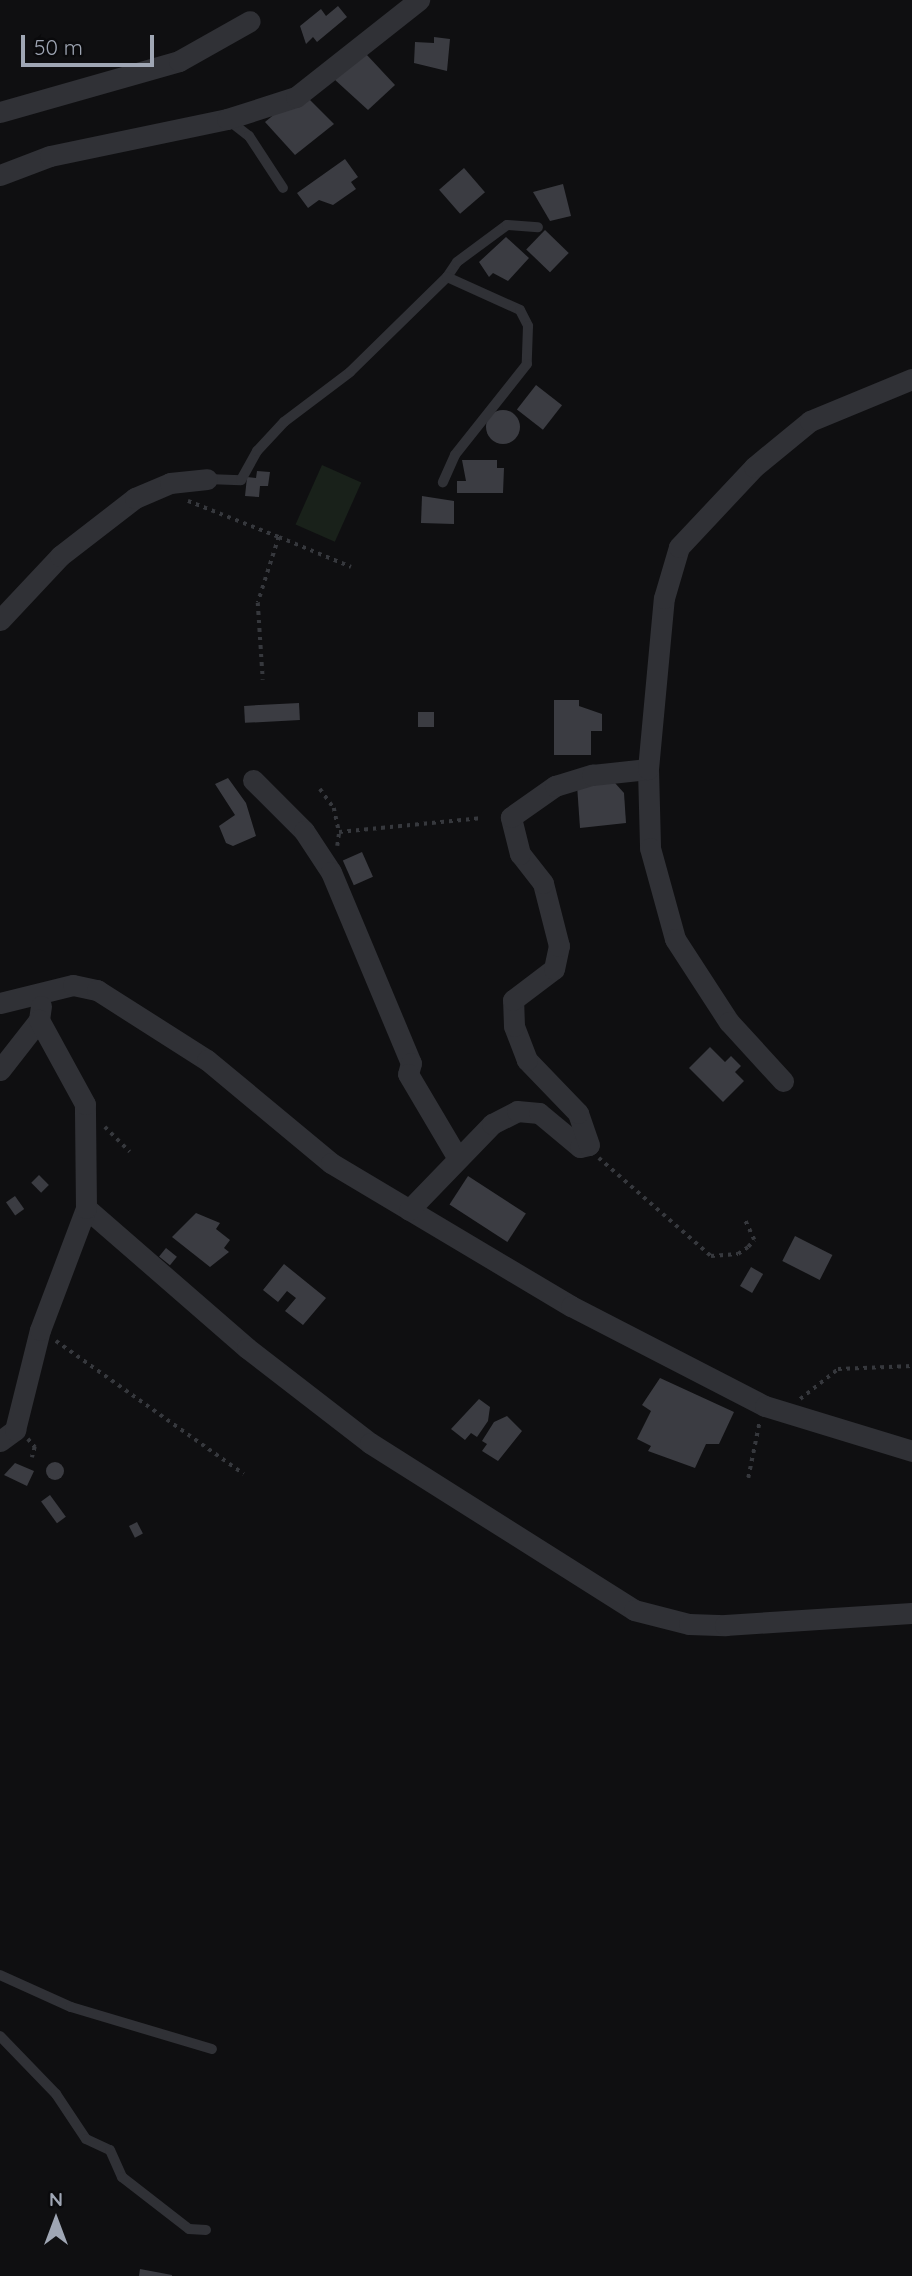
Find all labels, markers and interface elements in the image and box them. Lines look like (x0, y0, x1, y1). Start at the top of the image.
scale bar (24, 21, 158, 65)
text: 50 m (34, 34, 83, 60)
north arrow (21, 2185, 91, 2255)
text: N (49, 2187, 63, 2211)

